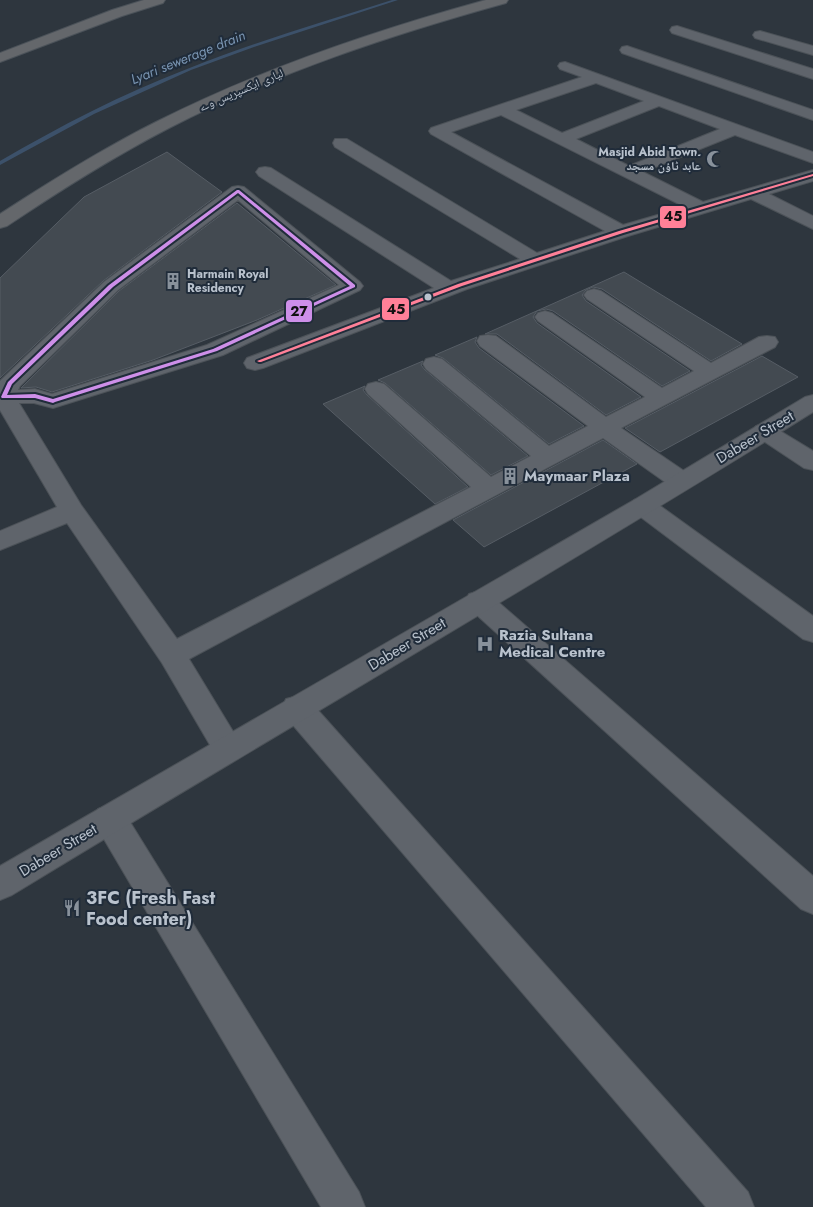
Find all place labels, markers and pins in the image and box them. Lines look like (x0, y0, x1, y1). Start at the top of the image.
place label: Masjid Abid Town۔ عابد ٹاؤن مسجد (598, 143, 702, 175)
mosque icon: Masjid Abid Town۔ عابد ٹاؤن مسجد (705, 149, 725, 169)
place label: Harmain Royal Residency (187, 265, 269, 297)
building icon: Harmain Royal Residency (163, 271, 183, 291)
unlabelled marker (423, 292, 433, 302)
place label: Maymaar Plaza (524, 465, 630, 487)
building icon: Maymaar Plaza (500, 466, 520, 486)
place label: Razia Sultana Medical Centre (499, 624, 606, 663)
hospital icon: Razia Sultana Medical Centre (475, 634, 495, 654)
place label: 3FC (Fresh Fast Food center) (86, 885, 215, 932)
restaurant icon: 3FC (Fresh Fast Food center) (62, 898, 82, 918)

